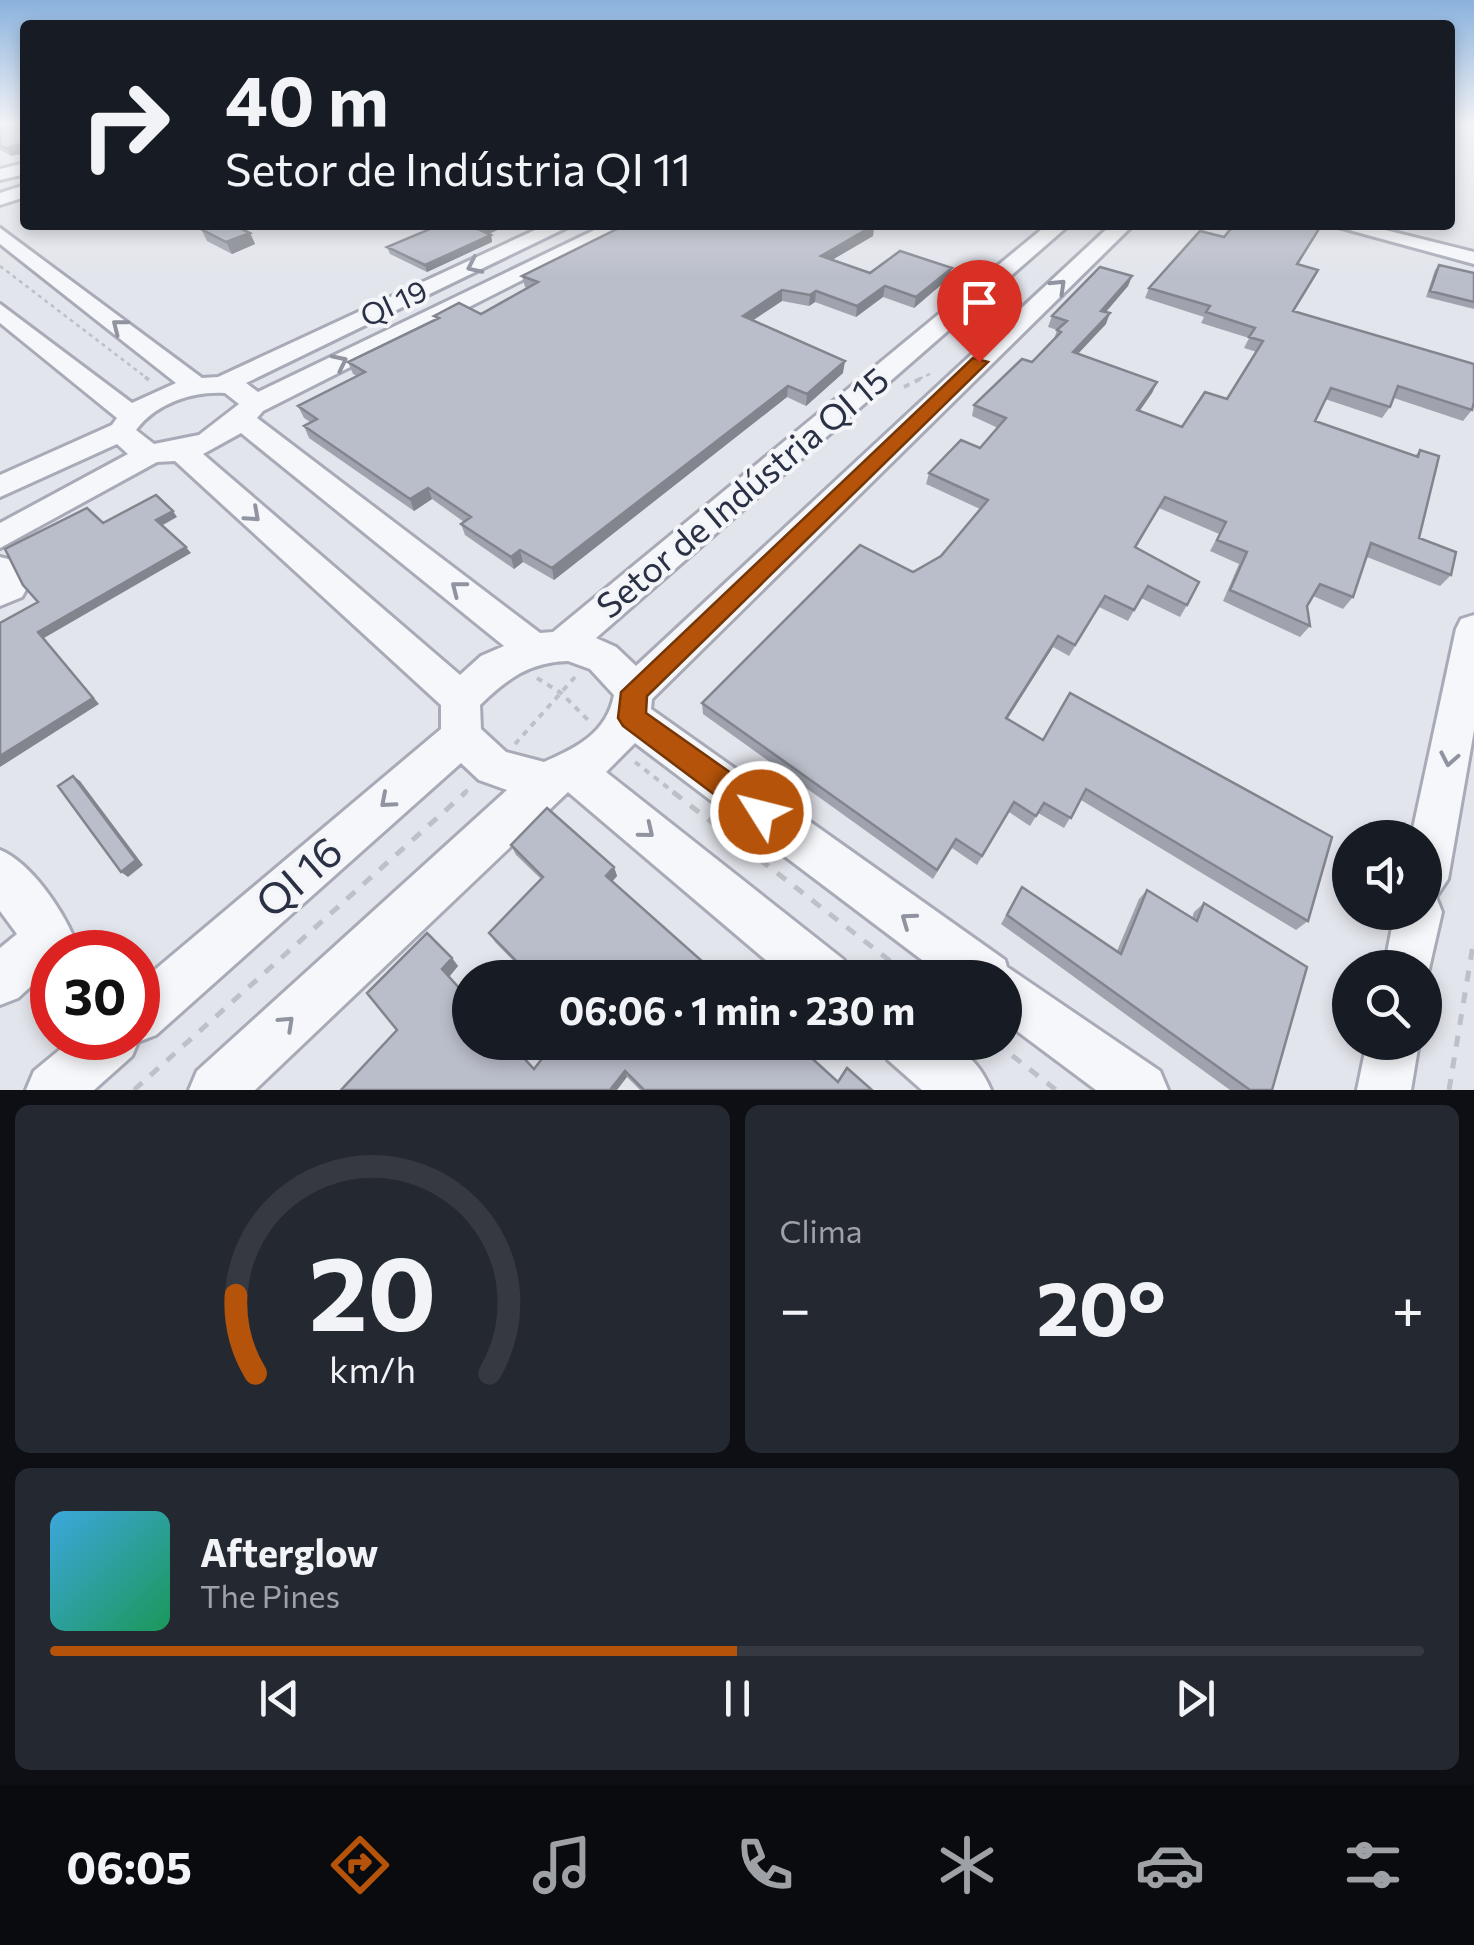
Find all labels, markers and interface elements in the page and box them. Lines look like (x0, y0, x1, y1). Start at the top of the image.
text: 40 m (225, 55, 389, 140)
icon: right (60, 60, 190, 190)
text: Setor de Indústria QI 11 (225, 140, 691, 195)
one-way arrow (466, 254, 484, 274)
pin (937, 260, 1022, 363)
street label: QI 19 (354, 270, 432, 333)
icon: arrive (952, 275, 1007, 330)
one-way arrow (1047, 280, 1066, 298)
one-way arrow (112, 320, 130, 338)
one-way arrow (330, 355, 348, 374)
street label: Setor de Indústria QI 15 (587, 356, 896, 626)
one-way arrow (241, 503, 260, 521)
one-way arrow (451, 583, 469, 600)
one-way arrow (1439, 750, 1460, 767)
position arrow (709, 760, 813, 864)
one-way arrow (380, 790, 399, 808)
one-way arrow (636, 820, 654, 838)
map controls (1332, 820, 1442, 1060)
button: sound (1332, 820, 1442, 930)
street label: QI 16 (244, 824, 352, 927)
one-way arrow (901, 914, 920, 932)
speed limit sign: 30 (30, 930, 160, 1060)
button: search (1332, 950, 1442, 1060)
text: 06:06 · 1 min · 230 m (559, 986, 915, 1033)
one-way arrow (275, 1017, 293, 1035)
text: Clima (780, 1210, 862, 1250)
text: 20 (308, 1225, 436, 1352)
text: 20° (1036, 1260, 1166, 1351)
text: − (780, 1273, 811, 1340)
text: + (1392, 1273, 1424, 1340)
text: km/h (329, 1347, 416, 1390)
text: Afterglow (200, 1528, 378, 1575)
text: The Pines (200, 1575, 340, 1615)
icon: previous (252, 1671, 307, 1726)
icon: pause (710, 1671, 765, 1726)
icon: next (1168, 1671, 1223, 1726)
icon: directions (325, 1830, 395, 1900)
icon: music (527, 1830, 597, 1900)
icon: phone (730, 1830, 800, 1900)
icon: climate (932, 1830, 1002, 1900)
icon: car (1135, 1830, 1205, 1900)
icon: filters (1338, 1830, 1408, 1900)
text: 06:05 (66, 1838, 192, 1893)

